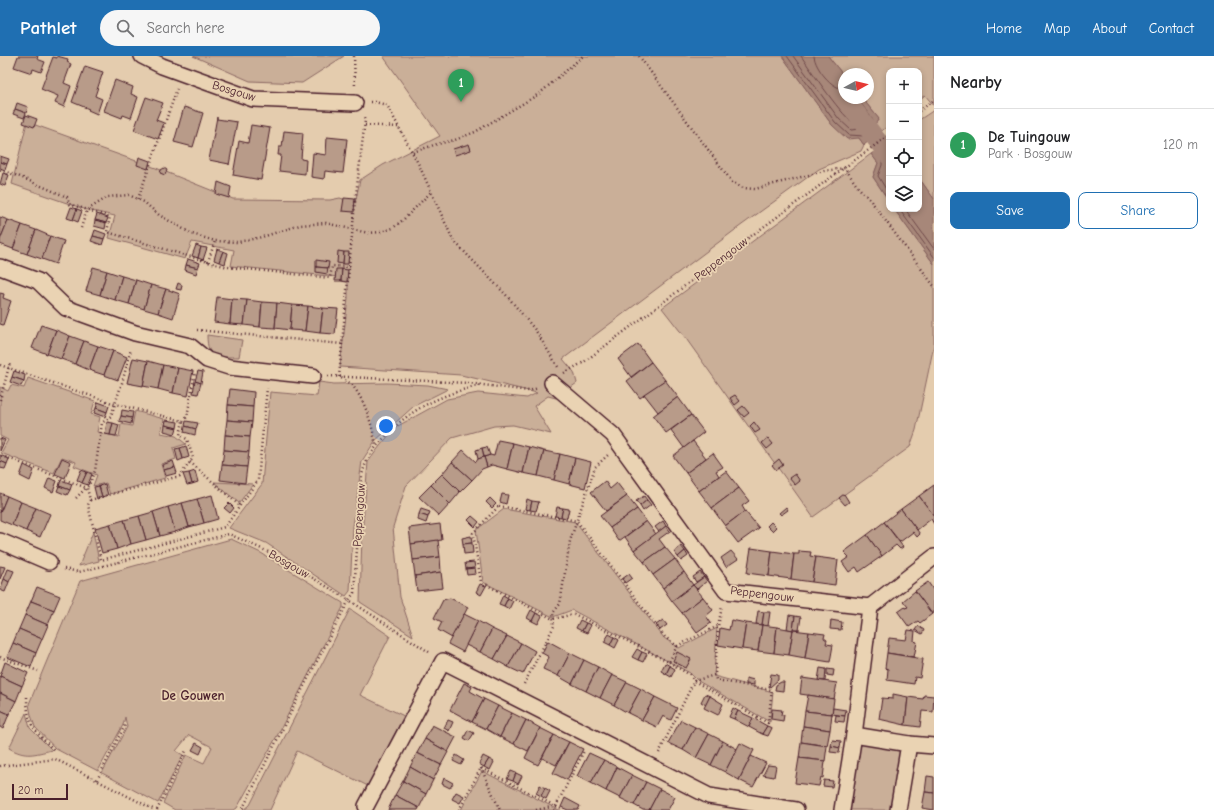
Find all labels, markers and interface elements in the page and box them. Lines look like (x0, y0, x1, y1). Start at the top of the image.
search box (100, 10, 380, 46)
text: Pathlet (20, 17, 76, 39)
icon: search (114, 17, 136, 39)
text: Search here (146, 19, 225, 37)
text: Home (986, 20, 1022, 37)
text: Map (1044, 20, 1070, 37)
text: About (1092, 20, 1127, 37)
text: Contact (1149, 20, 1194, 37)
north arrow (838, 68, 874, 104)
map controls (886, 68, 922, 212)
button: + (886, 68, 922, 104)
pin: 1 (448, 69, 474, 102)
text: Nearby (950, 73, 1001, 92)
street label: Bosgouw (211, 78, 258, 104)
button: − (886, 104, 922, 140)
text: De Tuingouw (988, 128, 1071, 146)
text: 1 (960, 137, 966, 152)
text: 120 m (1163, 137, 1198, 152)
button: locate (886, 140, 922, 176)
text: Park · Bosgouw (988, 146, 1072, 161)
button: layers (886, 176, 922, 212)
button: Save (950, 192, 1070, 229)
button: Share (1078, 192, 1198, 229)
street label: Peppengouw (691, 234, 751, 284)
your location (376, 416, 396, 436)
street label: Peppengouw (350, 482, 368, 547)
street label: Bosgouw (266, 547, 313, 582)
street label: Peppengouw (730, 583, 795, 605)
district label: De Gouwen (161, 688, 225, 703)
scale bar (12, 782, 68, 801)
text: 20 m (18, 784, 43, 797)

